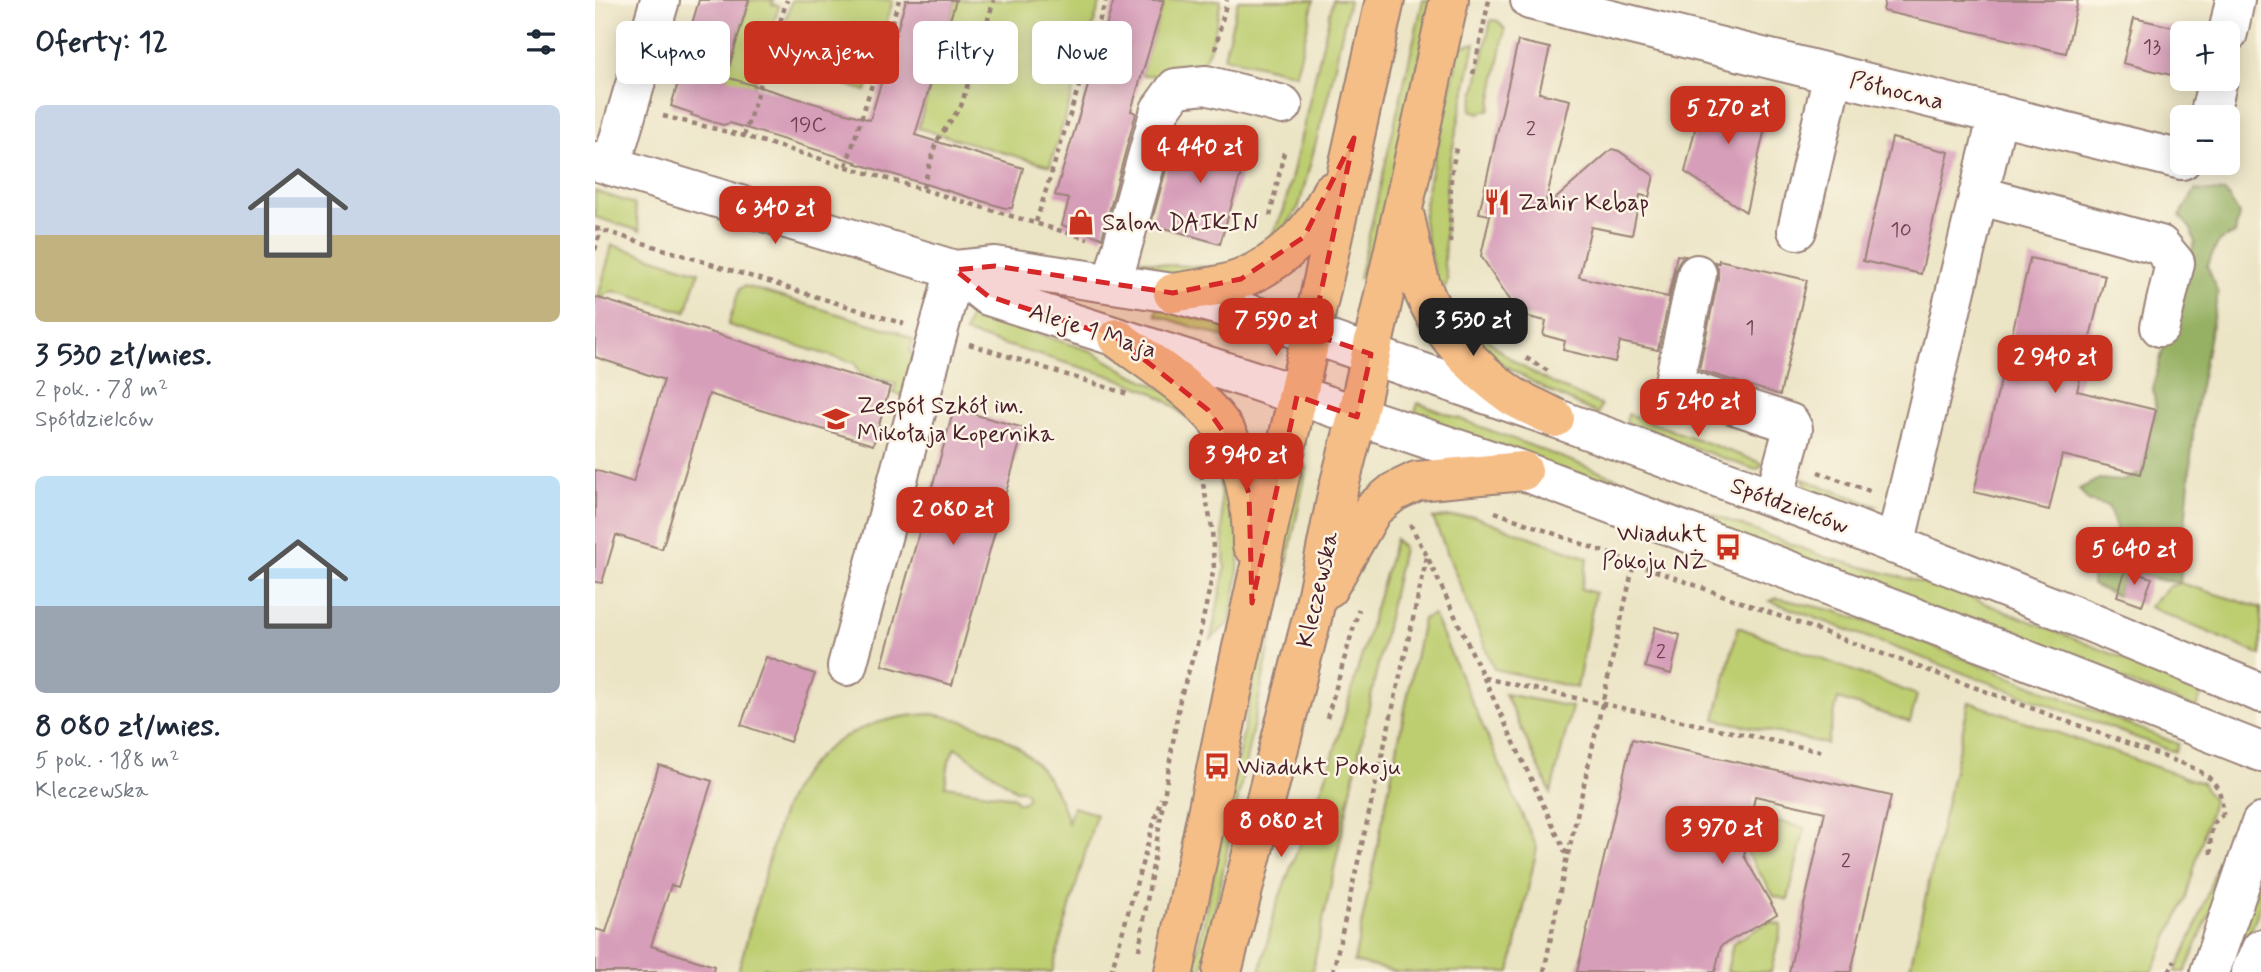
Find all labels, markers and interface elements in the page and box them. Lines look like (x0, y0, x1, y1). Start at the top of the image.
chip: Kupno (616, 21, 730, 84)
chip: Wynajem (744, 21, 899, 84)
chip: Filtry (913, 21, 1018, 84)
chip: Nowe (1032, 21, 1132, 84)
map controls (2170, 21, 2240, 175)
button: + (2170, 21, 2240, 91)
text: Oferty: 12 (35, 23, 168, 62)
icon: filters (522, 23, 560, 61)
house number: 13 (2143, 33, 2161, 61)
street label: Północna (1846, 65, 1947, 118)
pin: 5 270 zł (1656, 86, 1800, 146)
text: 5 270 zł (1686, 94, 1770, 124)
button: − (2170, 105, 2240, 175)
house number: 19C (790, 111, 826, 139)
house number: 2 (1526, 115, 1536, 143)
pin: 4 440 zł (1128, 125, 1272, 185)
text: 4 440 zł (1157, 133, 1243, 163)
icon: home (235, 150, 361, 276)
pin: 6 340 zł (703, 187, 847, 246)
restaurant icon: Zahir Kebap (1482, 187, 1512, 217)
place label: Zahir Kebap (1518, 188, 1649, 219)
text: 6 340 zł (735, 194, 815, 224)
shop icon: Salon DAIKIN (1066, 207, 1096, 237)
place label: Salon DAIKIN (1102, 208, 1259, 239)
house number: 10 (1890, 216, 1912, 244)
street label: Aleje 1 Maja (1025, 296, 1160, 367)
pin: 7 590 zł (1204, 298, 1348, 358)
pin: 3 530 zł (1401, 298, 1545, 358)
text: 7 590 zł (1235, 306, 1317, 336)
text: 3 530 zł (1435, 306, 1511, 336)
house number: 1 (1745, 314, 1755, 342)
text: 3 530 zł/mies. (35, 336, 212, 375)
pin: 2 940 zł (1983, 336, 2127, 395)
text: 2 940 zł (2014, 343, 2096, 373)
text: 2 pok. · 78 m² (35, 375, 168, 405)
pin: 5 240 zł (1626, 380, 1770, 439)
text: 5 240 zł (1656, 387, 1740, 417)
place label: Zespół Szkół im. Mikołaja Kopernika (857, 391, 1055, 450)
school or university icon: Zespół Szkół im. Mikołaja Kopernika (821, 404, 851, 434)
text: Spółdzielców (35, 405, 154, 435)
pin: 3 940 zł (1174, 434, 1318, 493)
text: 3 940 zł (1205, 441, 1287, 471)
street label: Spółdzielców (1726, 471, 1853, 542)
pin: 2 080 zł (881, 488, 1025, 547)
text: 2 080 zł (912, 495, 994, 525)
place label: Wiadukt Pokoju NŻ (1602, 519, 1707, 578)
icon: home (235, 521, 361, 647)
street label: Kleczewska (1290, 528, 1347, 650)
pin: 5 640 zł (2062, 528, 2206, 587)
bus stop icon: Wiadukt Pokoju NŻ (1713, 532, 1743, 562)
text: 5 640 zł (2092, 535, 2176, 565)
house number: 2 (1656, 638, 1666, 666)
text: 8 080 zł/mies. (35, 707, 220, 746)
text: 5 pok. · 188 m² (35, 746, 180, 776)
bus stop icon: Wiadukt Pokoju (1202, 751, 1232, 781)
place label: Wiadukt Pokoju (1238, 752, 1401, 783)
text: Kleczewska (35, 776, 148, 806)
pin: 8 080 zł (1209, 800, 1353, 859)
pin: 3 970 zł (1650, 806, 1794, 866)
text: 8 080 zł (1239, 807, 1323, 837)
text: 3 970 zł (1681, 814, 1763, 844)
house number: 2 (1841, 847, 1851, 875)

